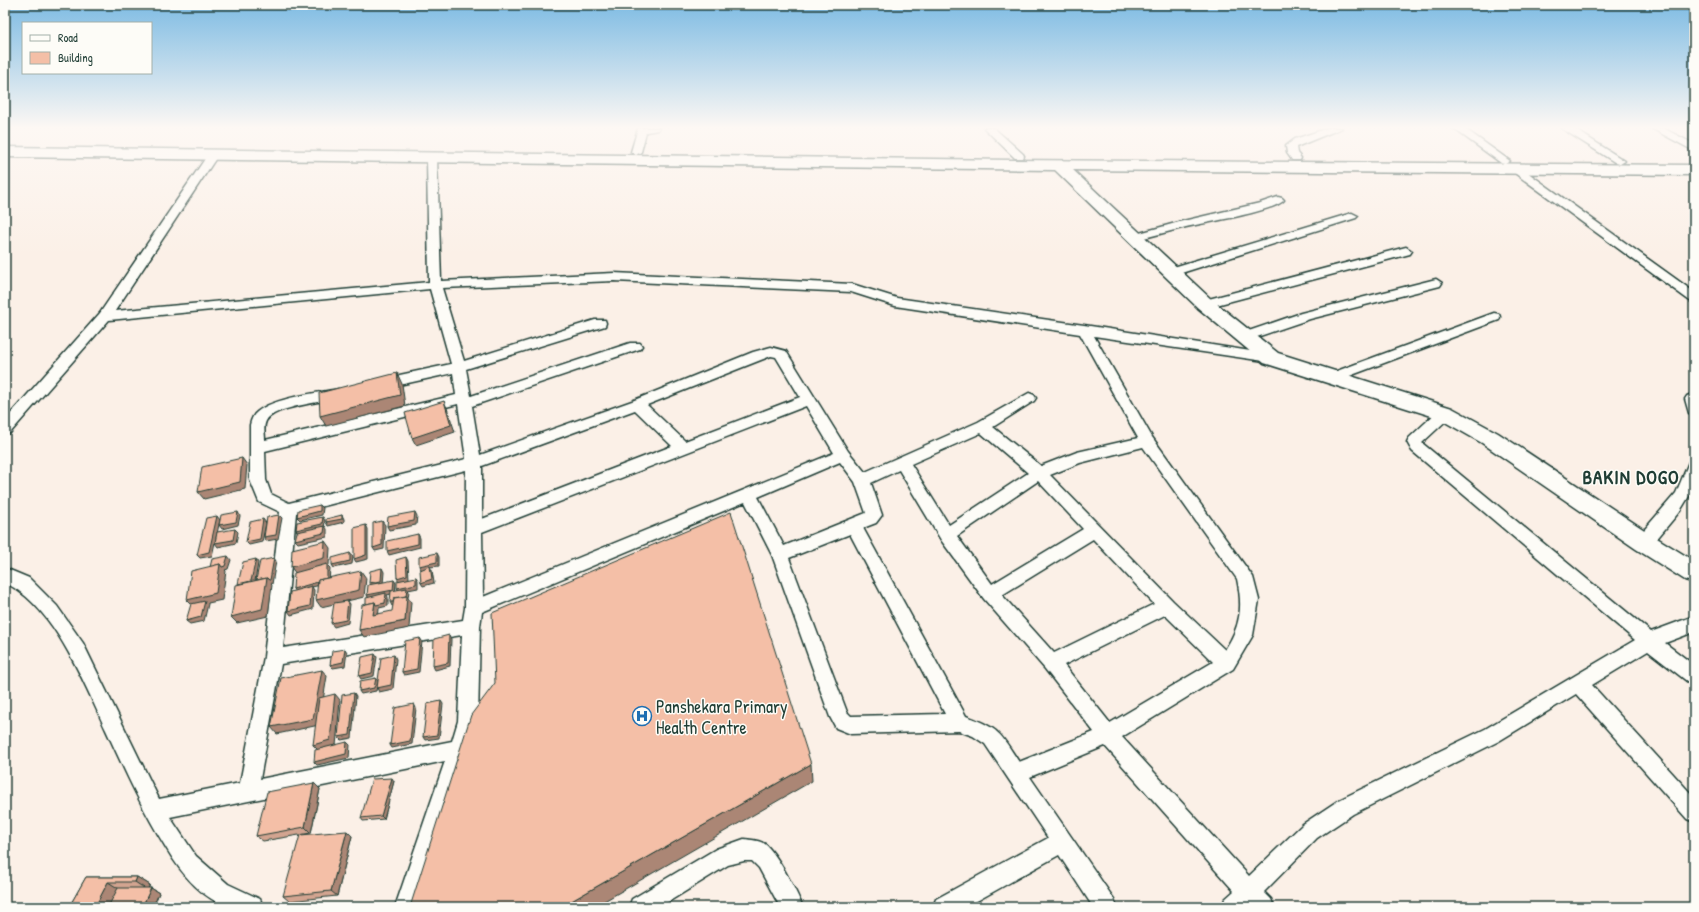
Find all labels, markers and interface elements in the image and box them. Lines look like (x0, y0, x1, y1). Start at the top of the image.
legend (22, 22, 152, 74)
text: Road (58, 29, 78, 46)
text: Building (58, 49, 93, 66)
district label: BAKIN DOGO (1582, 464, 1680, 490)
place label: Panshekara Primary Health Centre (656, 694, 788, 740)
hospital icon: Panshekara Primary Health Centre (631, 705, 653, 727)

